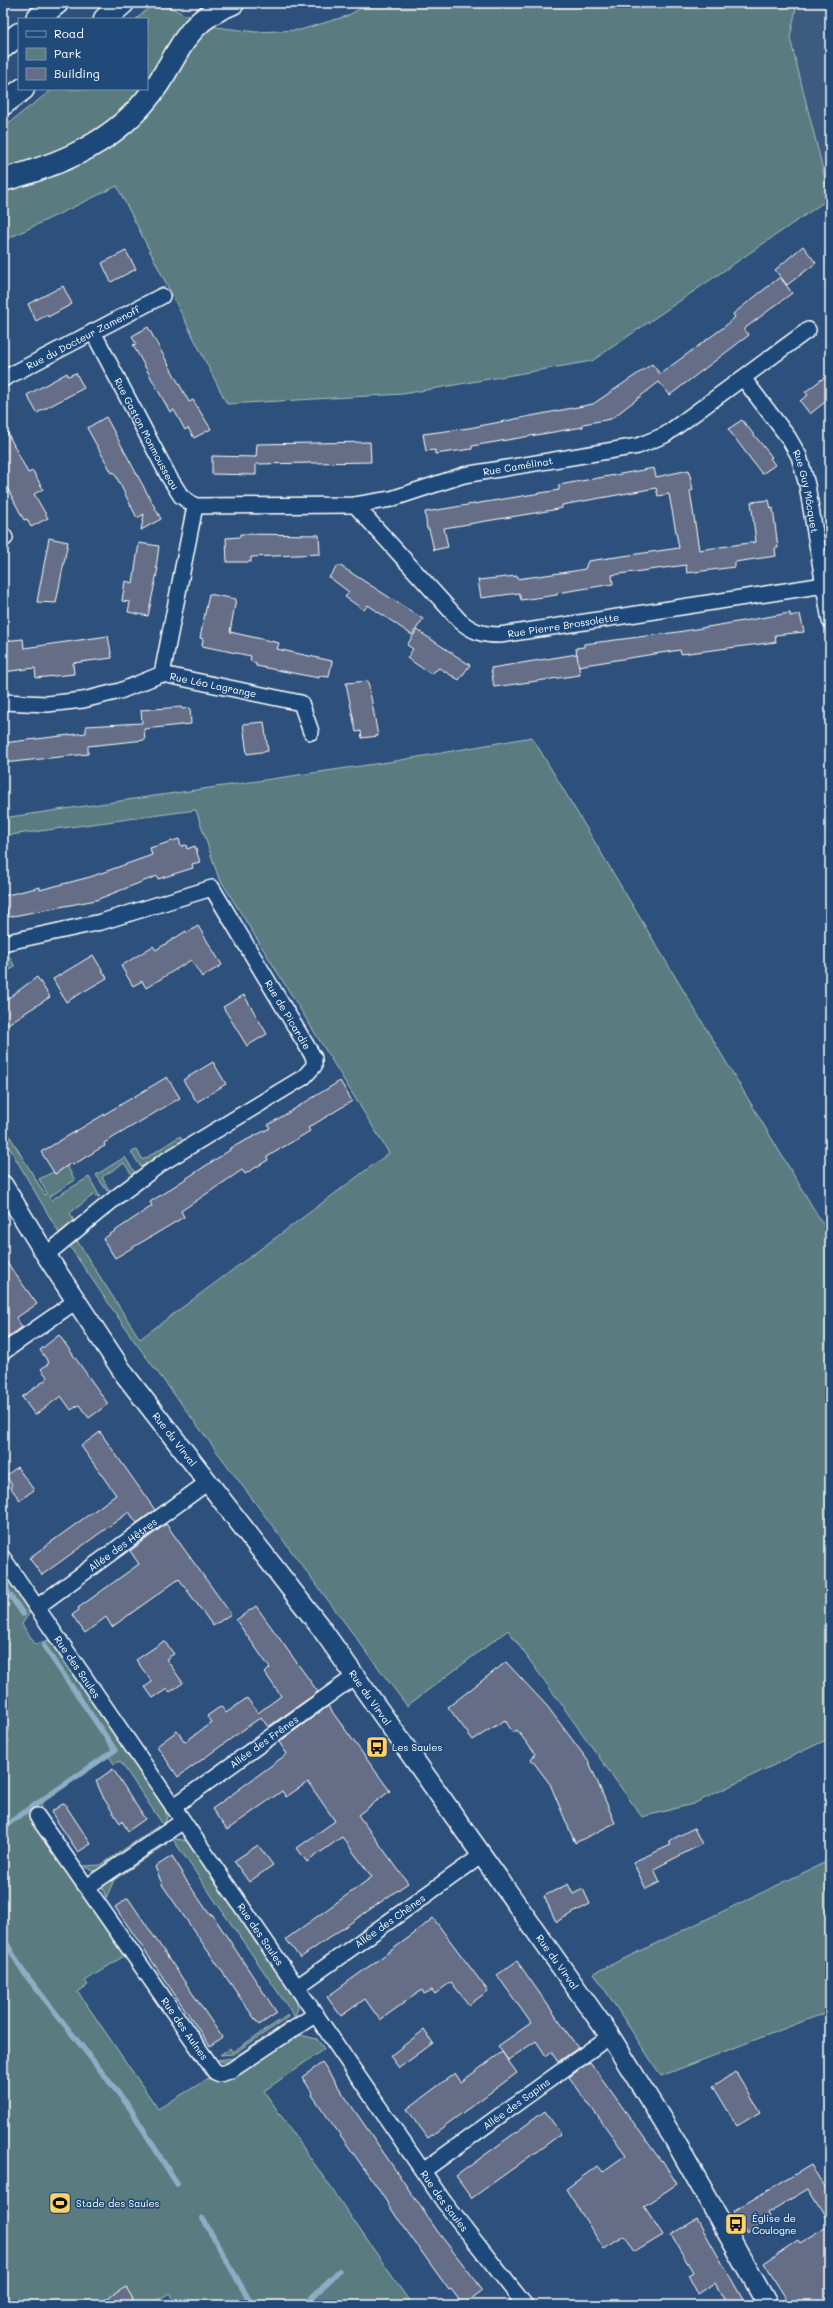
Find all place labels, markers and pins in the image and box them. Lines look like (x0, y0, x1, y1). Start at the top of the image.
bus stop icon: Les Saules (364, 1734, 390, 1760)
place label: Les Saules (392, 1740, 443, 1754)
sports icon: Stade des Saules (47, 2190, 73, 2216)
place label: Stade des Saules (76, 2196, 160, 2210)
bus stop icon: Église de Coulogne (723, 2211, 749, 2237)
place label: Église de Coulogne (752, 2211, 797, 2237)

